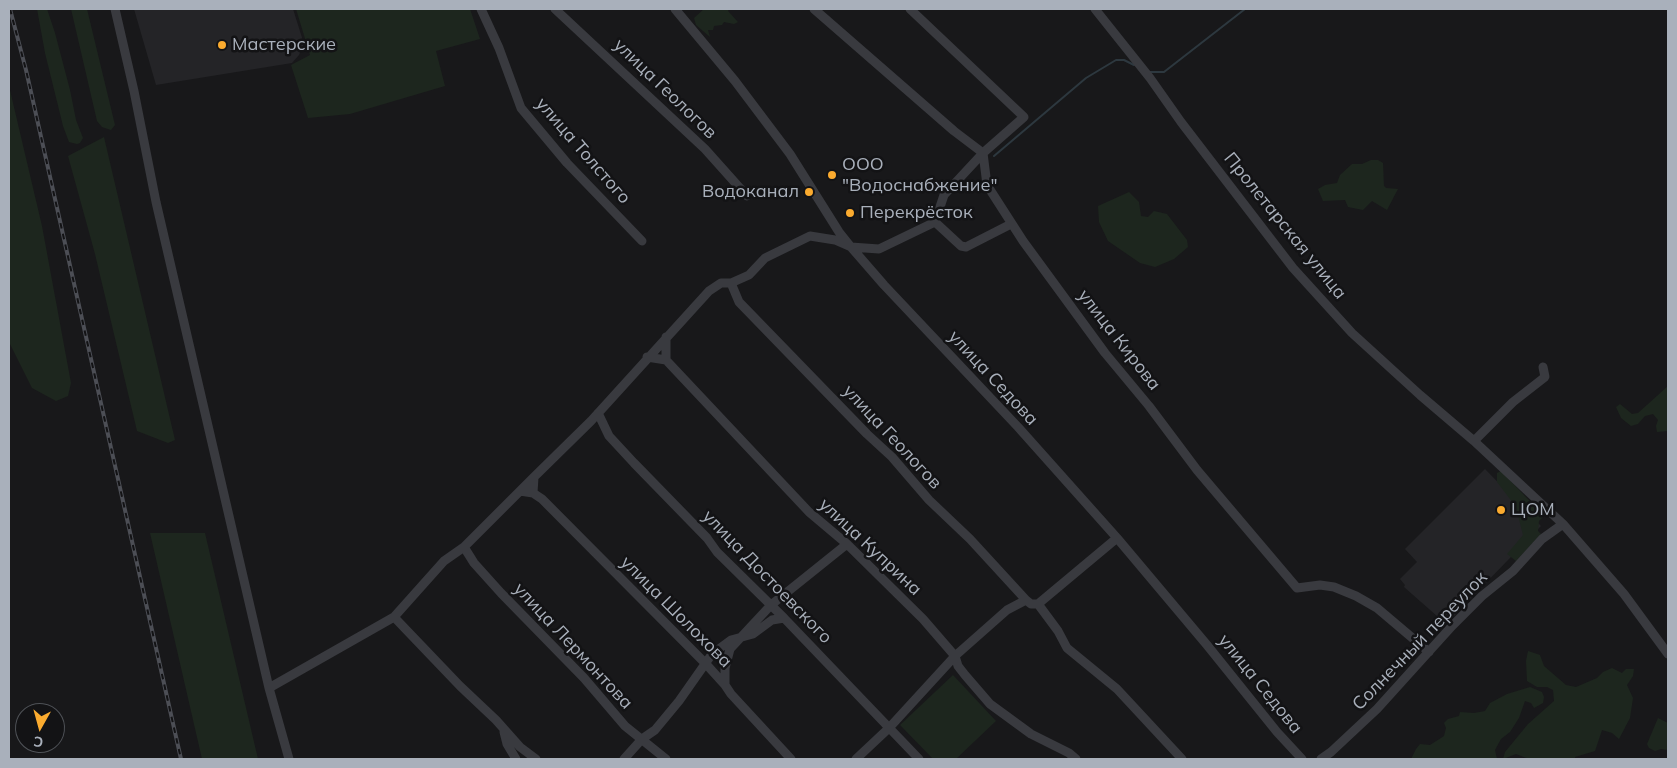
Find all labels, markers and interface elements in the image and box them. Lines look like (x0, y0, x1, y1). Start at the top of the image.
place label: Мастерские (232, 34, 336, 56)
street label: улица Геологов (609, 34, 721, 144)
marker: Мастерские (216, 39, 228, 51)
street label: улица Толстого (531, 93, 635, 209)
street label: Пролетарская улица (1219, 148, 1351, 304)
place label: ООО "Водоснабжение" (842, 154, 997, 196)
marker: ООО "Водоснабжение" (826, 169, 838, 181)
place label: Водоканал (702, 181, 799, 203)
marker: Водоканал (803, 186, 815, 198)
place label: Перекрёсток (860, 202, 973, 224)
marker: Перекрёсток (844, 207, 856, 219)
street label: улица Кирова (1073, 285, 1165, 395)
street label: улица Седова (944, 326, 1042, 430)
street label: улица Геологов (838, 380, 946, 494)
street label: улица Куприна (814, 494, 926, 600)
place label: ЦОМ (1511, 499, 1555, 521)
marker: ЦОМ (1495, 504, 1507, 516)
street label: улица Достоевского (698, 506, 836, 648)
street label: улица Шолохова (616, 552, 736, 672)
street label: Солнечный переулок (1348, 567, 1492, 715)
street label: улица Лермонтова (509, 578, 637, 714)
street label: улица Седова (1213, 630, 1307, 738)
north arrow (15, 703, 65, 753)
text: С (32, 732, 44, 751)

